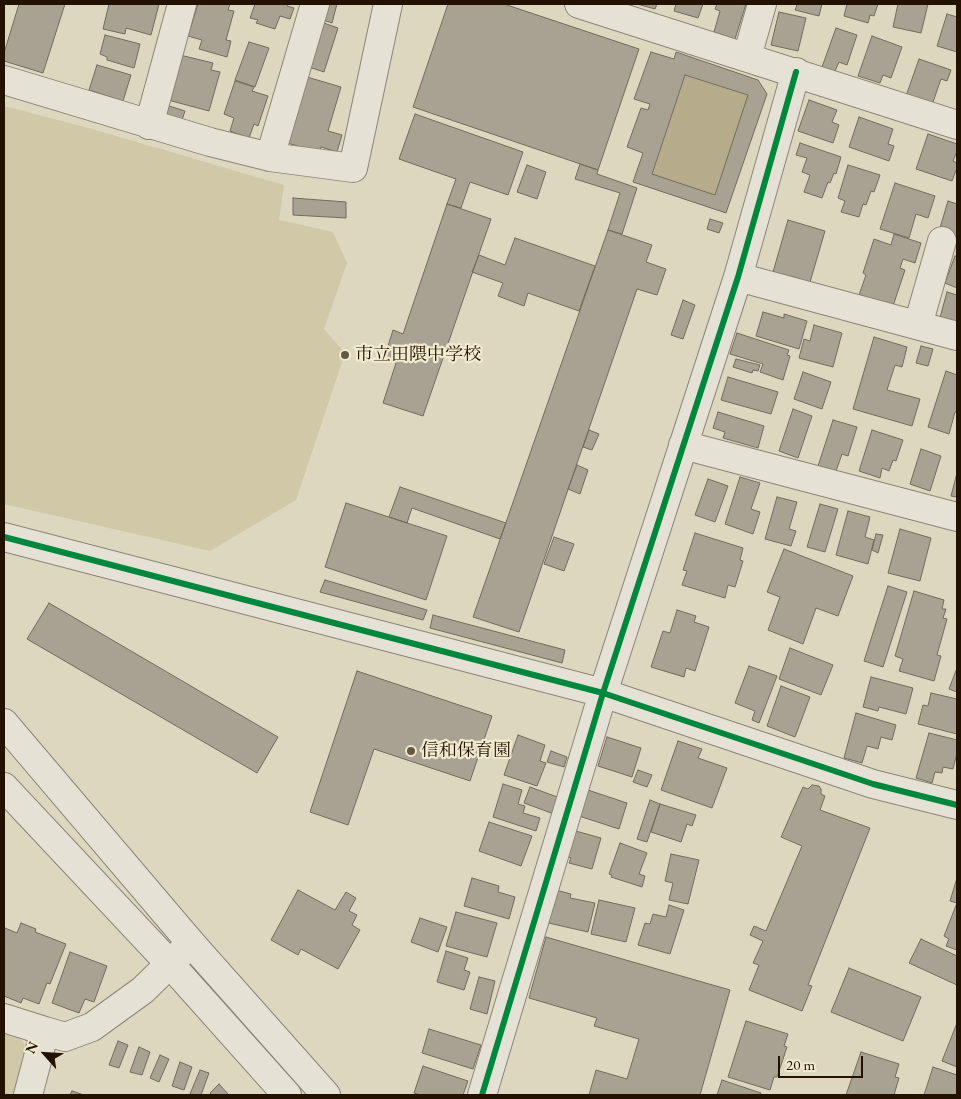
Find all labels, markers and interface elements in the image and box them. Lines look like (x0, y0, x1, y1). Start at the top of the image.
place label: 市立田隈中学校 (355, 344, 481, 366)
marker: 市立田隈中学校 (339, 349, 351, 361)
place label: 信和保育園 (421, 740, 511, 762)
marker: 信和保育園 (405, 745, 417, 757)
north arrow (20, 1029, 70, 1079)
text: N (21, 1038, 42, 1056)
scale bar (781, 1046, 866, 1078)
text: 20 m (786, 1055, 815, 1074)

